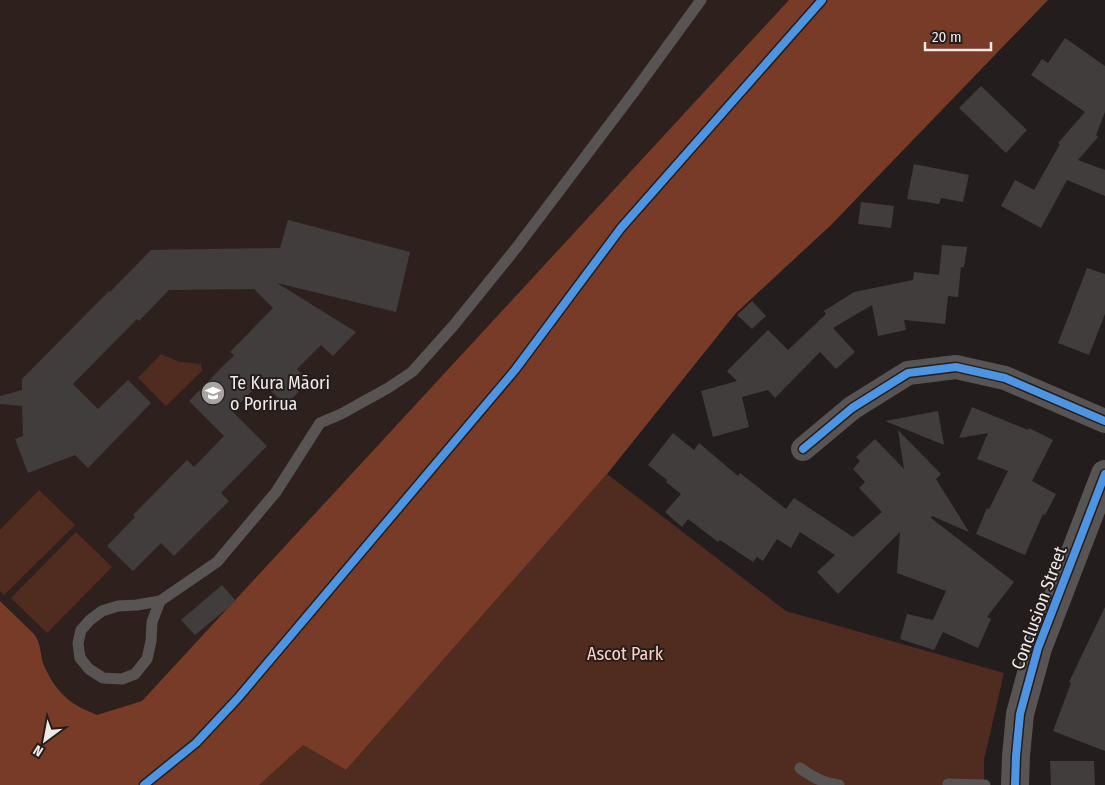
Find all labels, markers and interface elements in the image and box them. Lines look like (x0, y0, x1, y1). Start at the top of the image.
scale bar (925, 20, 991, 52)
text: 20 m (932, 28, 962, 46)
place label: Te Kura Māori o Porirua (230, 372, 330, 415)
school or university icon: Te Kura Māori o Porirua (200, 380, 226, 406)
street label: Conclusion Street (1007, 543, 1071, 673)
park label: Ascot Park (587, 643, 664, 665)
north arrow (20, 715, 70, 765)
text: N (30, 741, 46, 760)

